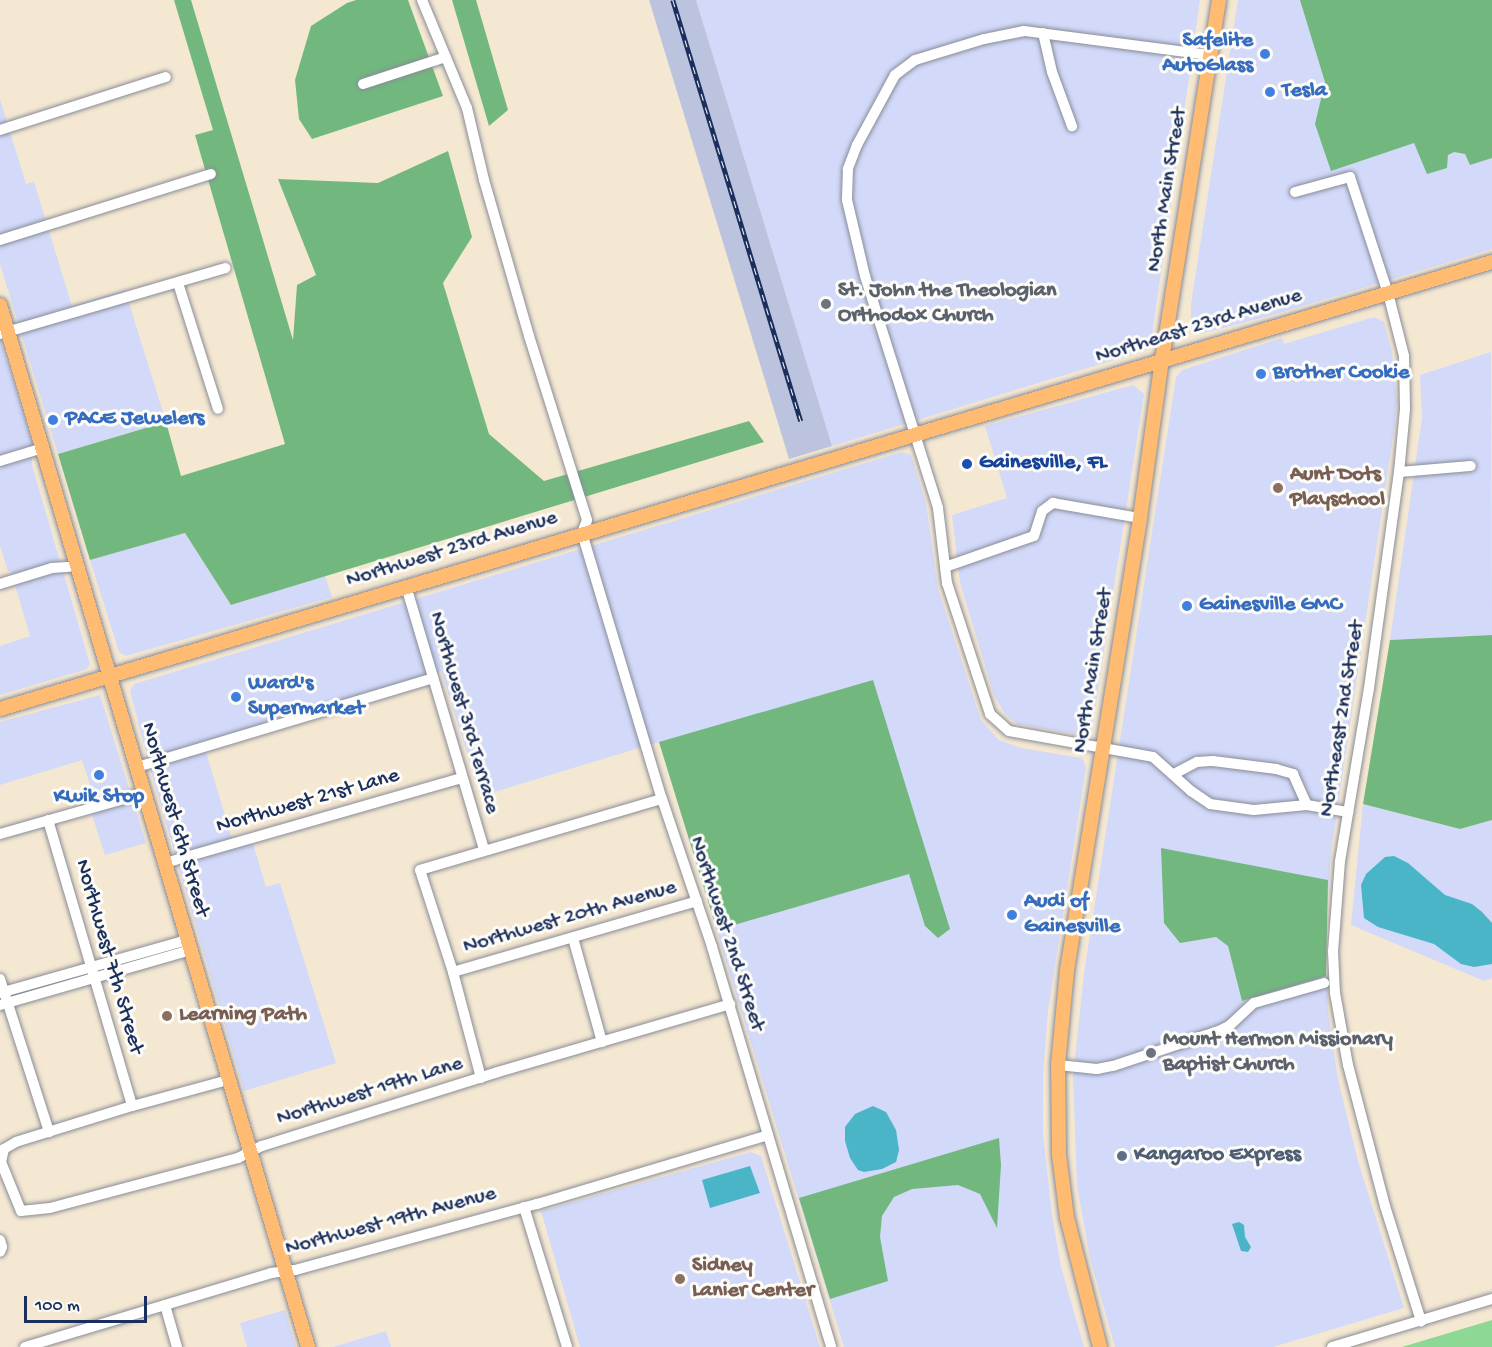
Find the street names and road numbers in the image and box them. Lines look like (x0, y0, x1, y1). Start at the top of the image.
street label: North Main Street (1142, 106, 1194, 274)
street label: Northeast 23rd Avenue (1093, 283, 1305, 371)
street label: Northwest 23rd Avenue (343, 505, 561, 595)
street label: North Main Street (1068, 587, 1120, 755)
street label: Northwest 3rd Terrace (422, 609, 504, 817)
street label: Northeast 2nd Street (1314, 619, 1372, 819)
street label: Northwest 6th Street (134, 720, 214, 920)
street label: Northwest 21st Lane (213, 763, 403, 841)
street label: Northwest 2nd Street (682, 833, 770, 1035)
street label: Northwest 7th Street (68, 857, 148, 1057)
street label: Northwest 20th Avenue (460, 875, 680, 961)
street label: Northwest 19th Lane (274, 1051, 466, 1133)
street label: Northwest 19th Avenue (283, 1181, 499, 1263)

